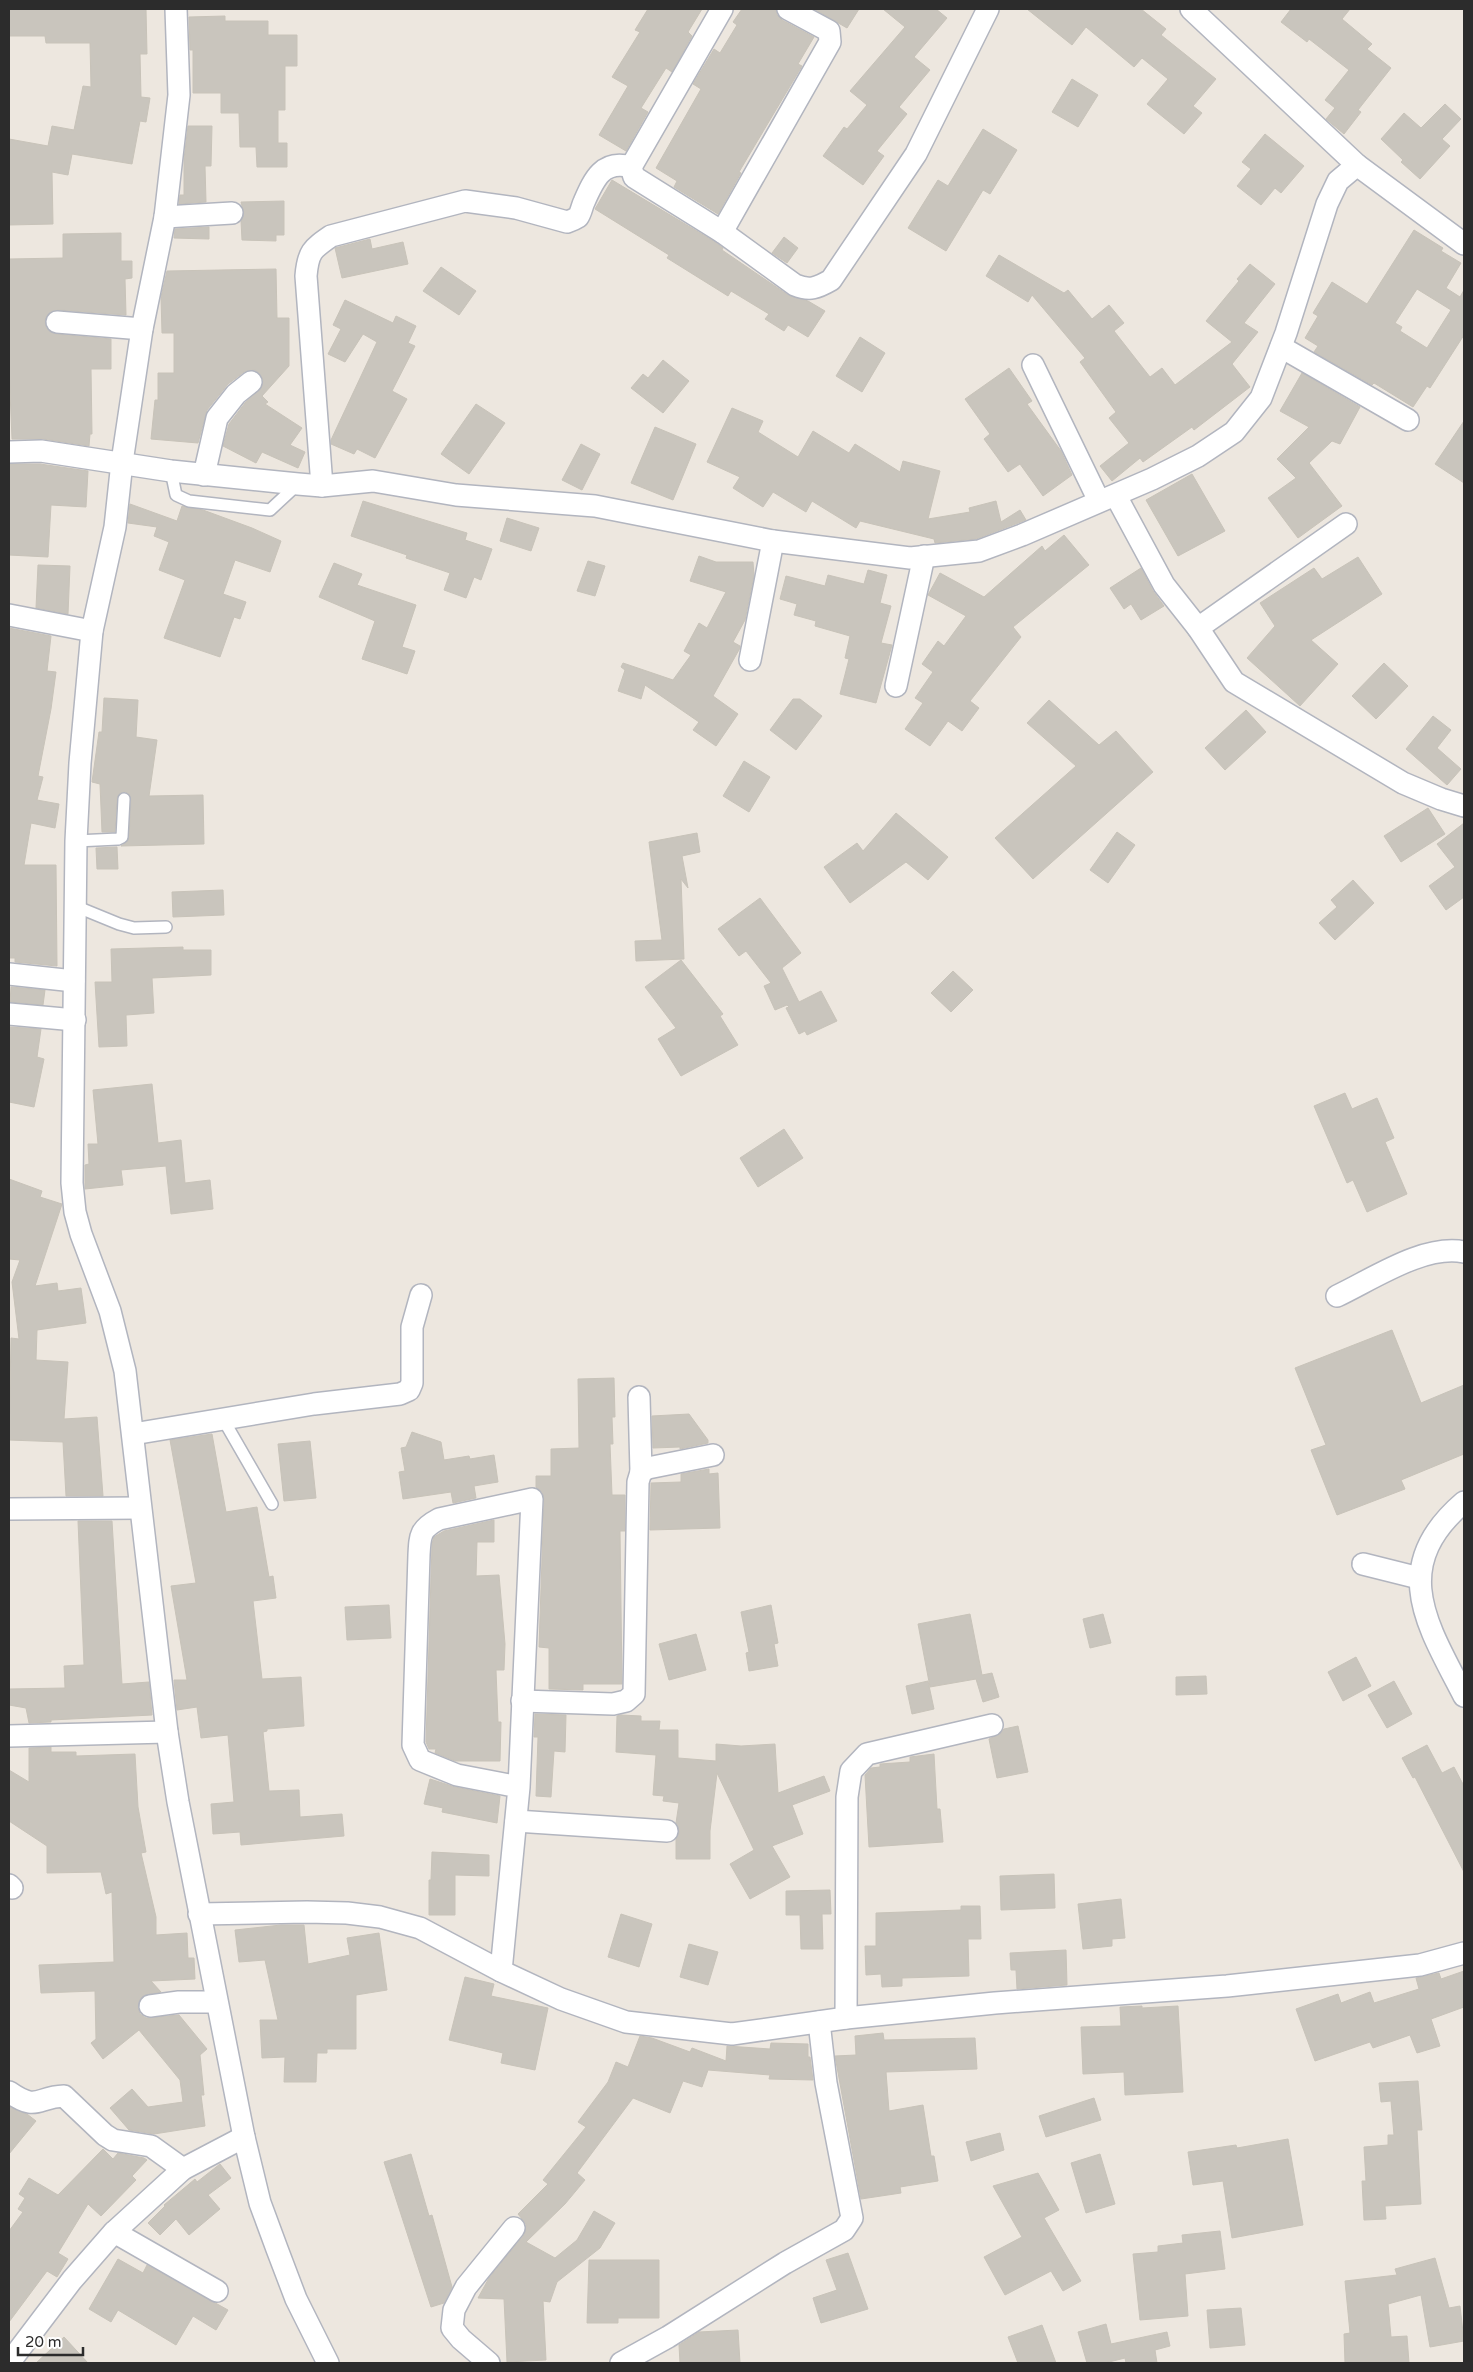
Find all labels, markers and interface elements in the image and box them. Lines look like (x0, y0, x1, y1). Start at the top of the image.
scale bar (18, 2324, 82, 2356)
text: 20 m (25, 2333, 62, 2351)

